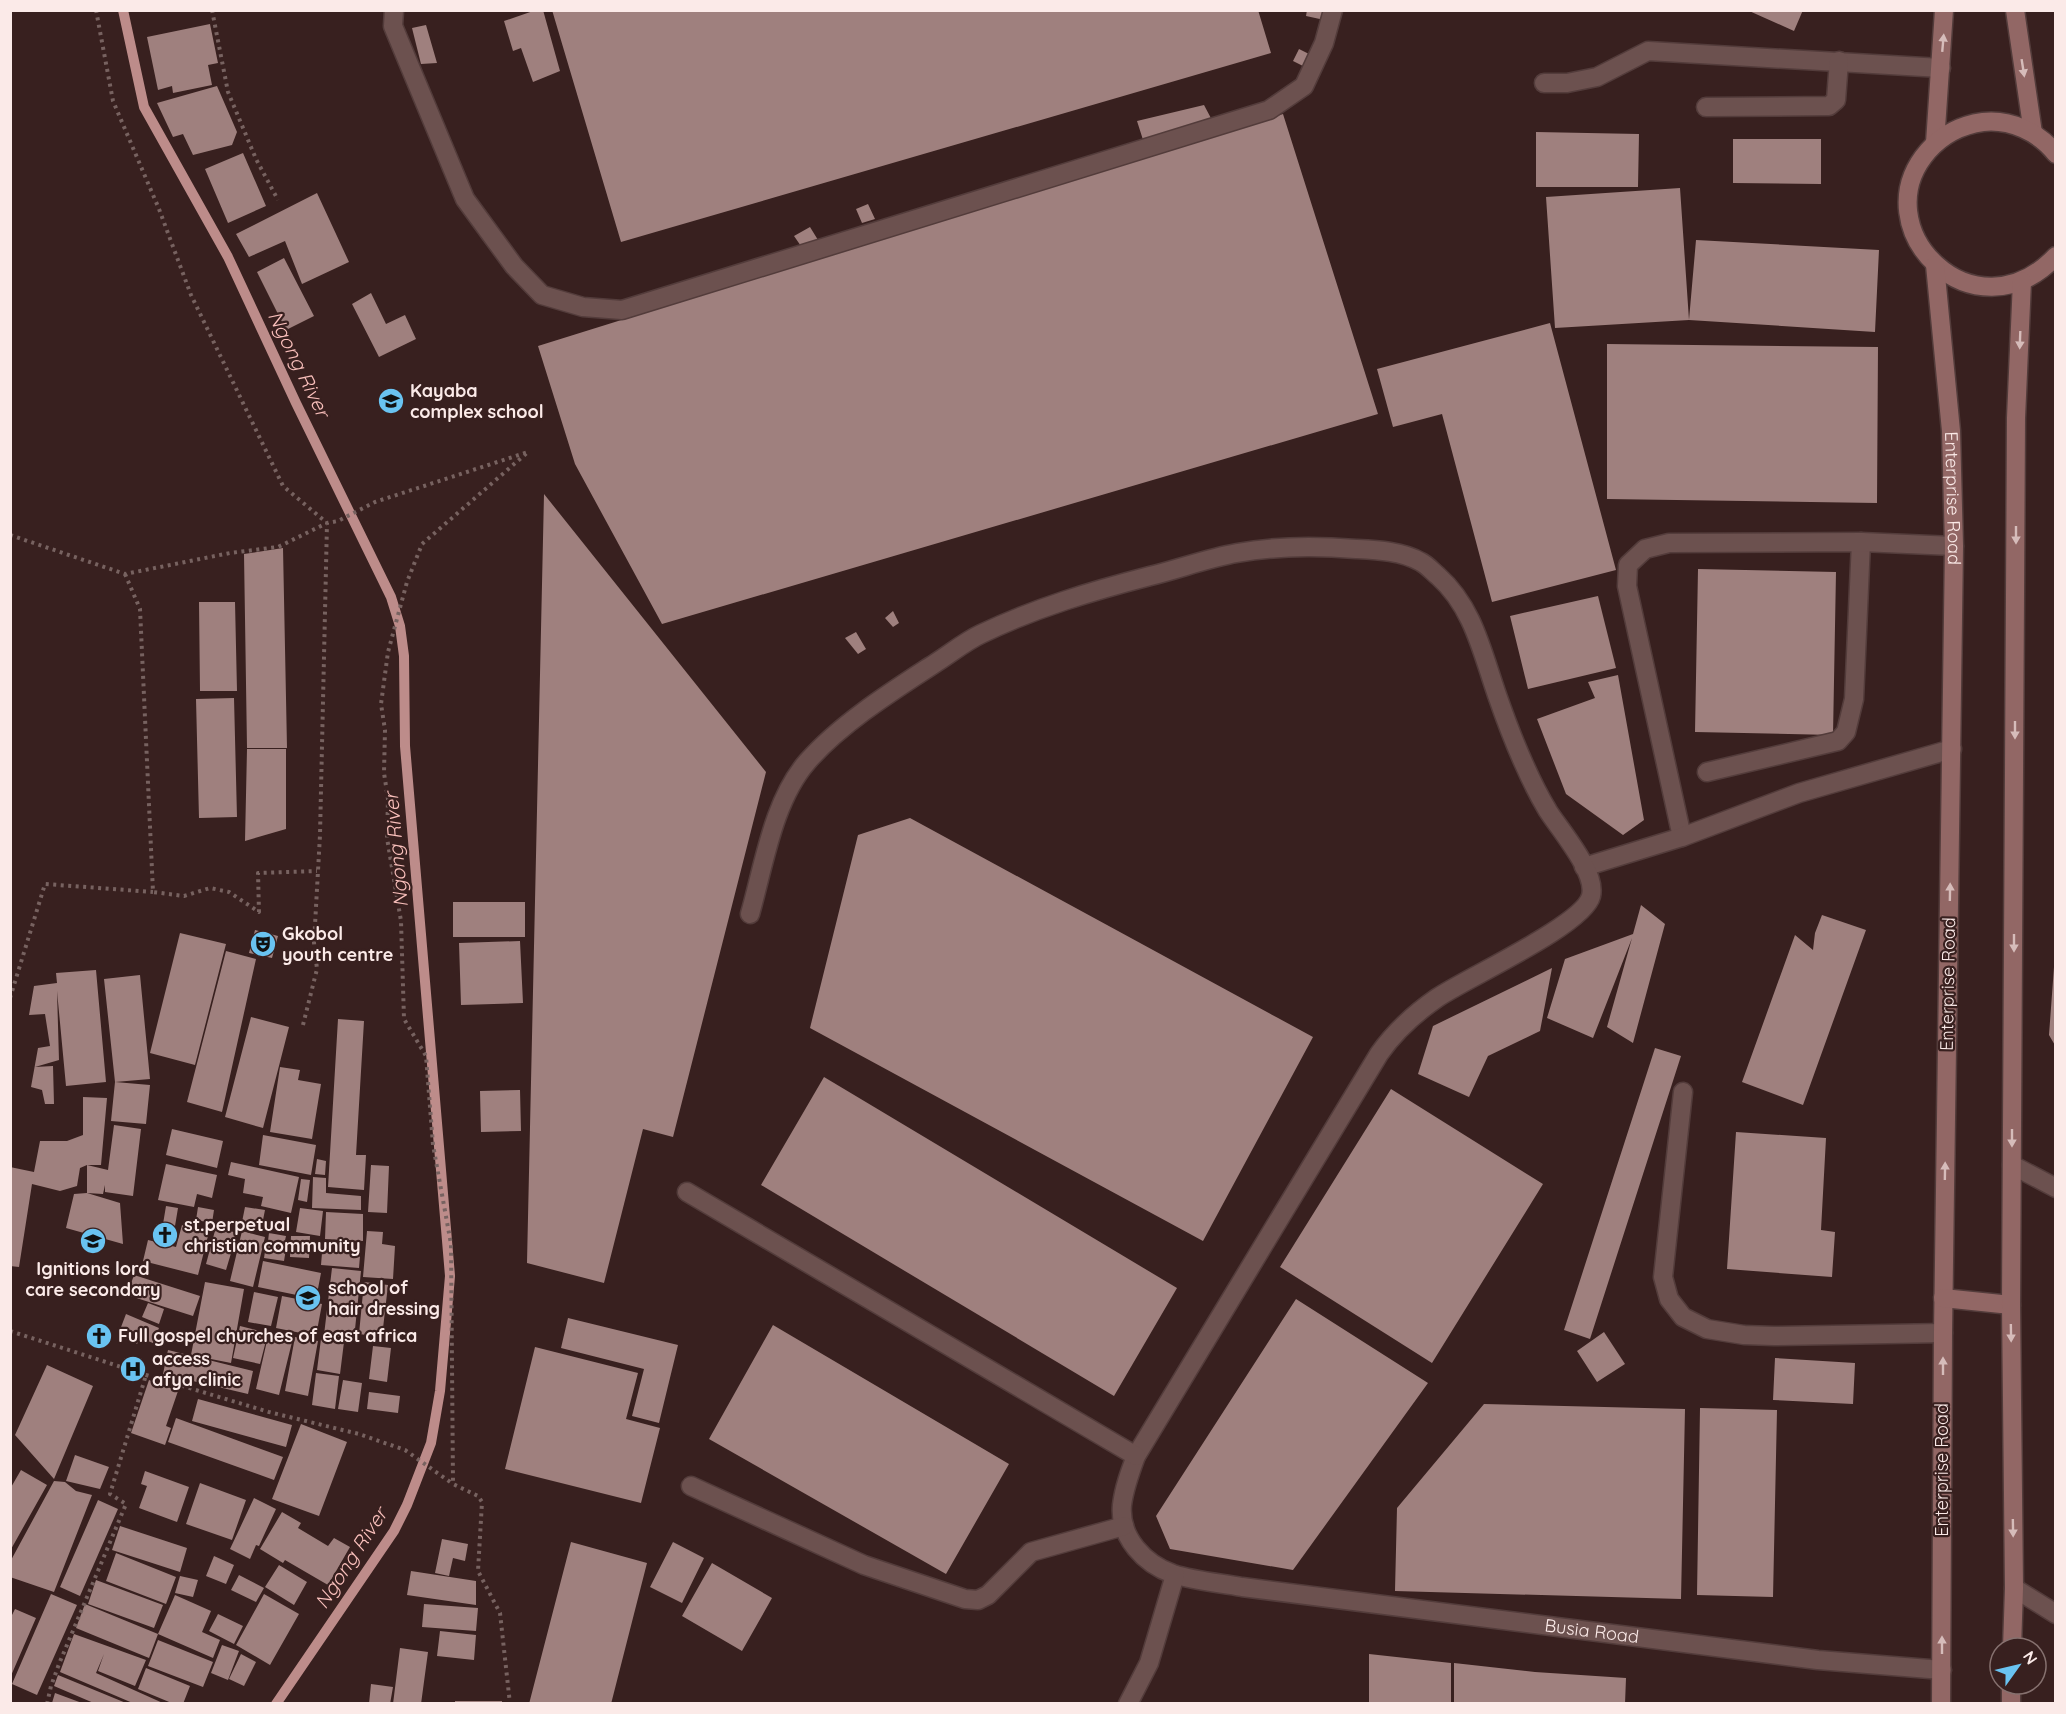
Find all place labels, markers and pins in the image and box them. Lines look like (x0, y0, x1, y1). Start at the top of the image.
place label: Kayaba complex school (410, 379, 544, 423)
school or university icon: Kayaba complex school (376, 386, 406, 416)
place label: Gkobol youth centre (282, 922, 393, 966)
theatre icon: Gkobol youth centre (248, 929, 278, 959)
place label: st.perpetual christian community (184, 1213, 361, 1257)
church icon: st.perpetual christian community (150, 1220, 180, 1250)
school or university icon: Ignitions lord care secondary (78, 1226, 108, 1256)
place label: Ignitions lord care secondary (25, 1257, 161, 1301)
place label: school of hair dressing (328, 1276, 440, 1320)
school or university icon: school of hair dressing (293, 1283, 323, 1313)
church icon: Full gospel churches of east africa (84, 1321, 114, 1351)
place label: Full gospel churches of east africa (118, 1324, 417, 1347)
place label: access afya clinic (152, 1347, 241, 1391)
hospital icon: access afya clinic (118, 1354, 148, 1384)

